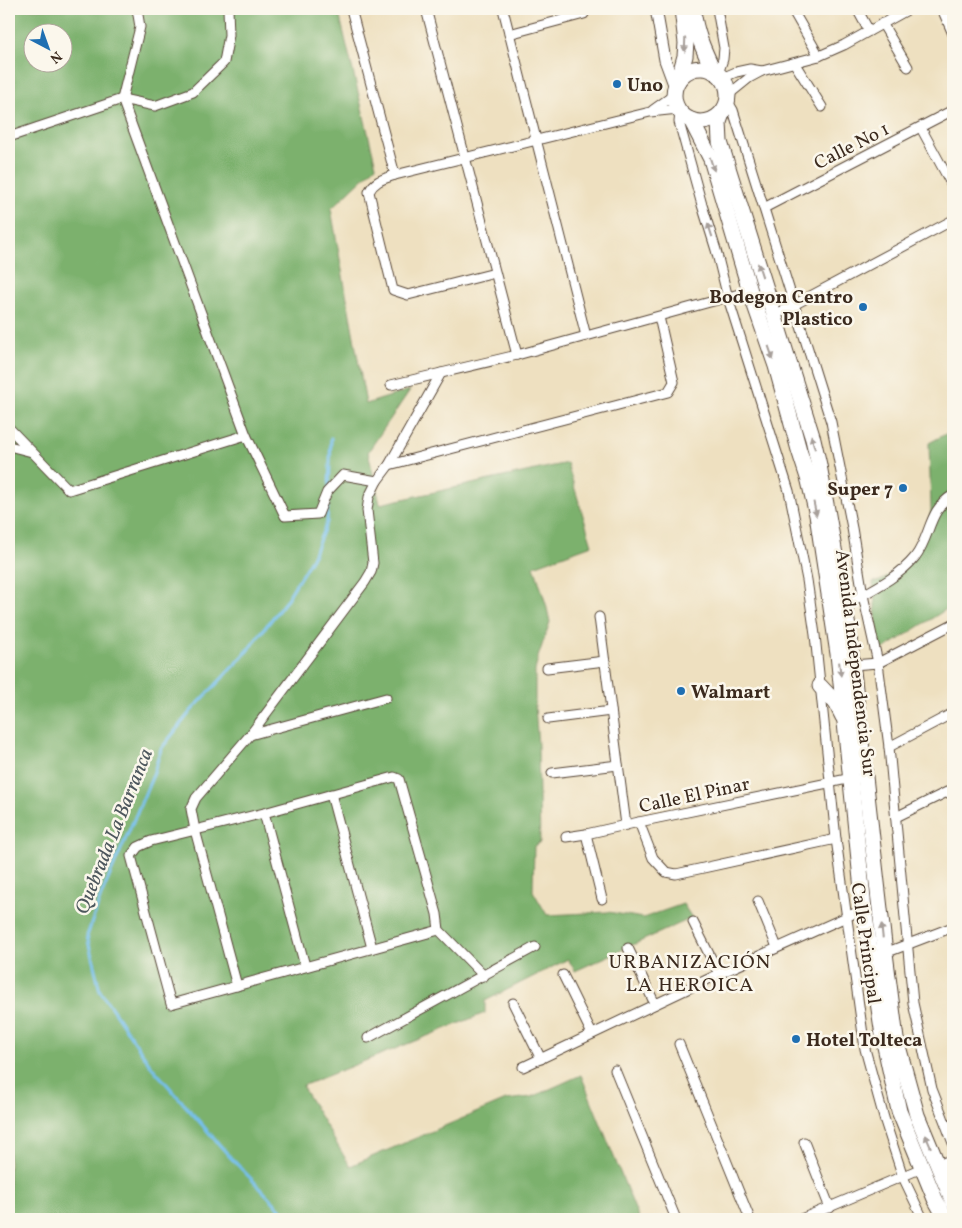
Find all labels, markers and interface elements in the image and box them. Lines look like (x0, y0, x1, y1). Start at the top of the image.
north arrow (22, 22, 72, 72)
one-way arrow (681, 37, 689, 53)
text: N (45, 46, 66, 67)
place label: Uno (627, 73, 663, 99)
marker: Uno (611, 78, 623, 90)
street label: Calle No 1 (810, 117, 894, 177)
one-way arrow (709, 157, 717, 172)
one-way arrow (705, 222, 713, 237)
one-way arrow (756, 262, 763, 277)
place label: Bodegon Centro Plastico (709, 285, 853, 333)
marker: Bodegon Centro Plastico (857, 301, 869, 313)
one-way arrow (768, 345, 775, 360)
one-way arrow (809, 434, 817, 449)
place label: Super 7 (827, 477, 893, 503)
marker: Super 7 (897, 482, 909, 494)
one-way arrow (811, 501, 819, 516)
street label: Avenida Independencia Sur (828, 548, 882, 778)
one-way arrow (836, 662, 844, 678)
place label: Walmart (691, 680, 770, 706)
marker: Walmart (675, 685, 687, 697)
water label: Quebrada La Barranca (69, 745, 161, 919)
street label: Calle El Pinar (637, 772, 752, 820)
street label: Calle Principal (844, 881, 886, 1006)
one-way arrow (878, 923, 886, 939)
district label: URBANIZACIÓN LA HEROICA (609, 949, 771, 1000)
place label: Hotel Tolteca (806, 1028, 922, 1054)
marker: Hotel Tolteca (790, 1033, 802, 1045)
one-way arrow (923, 1134, 931, 1148)

